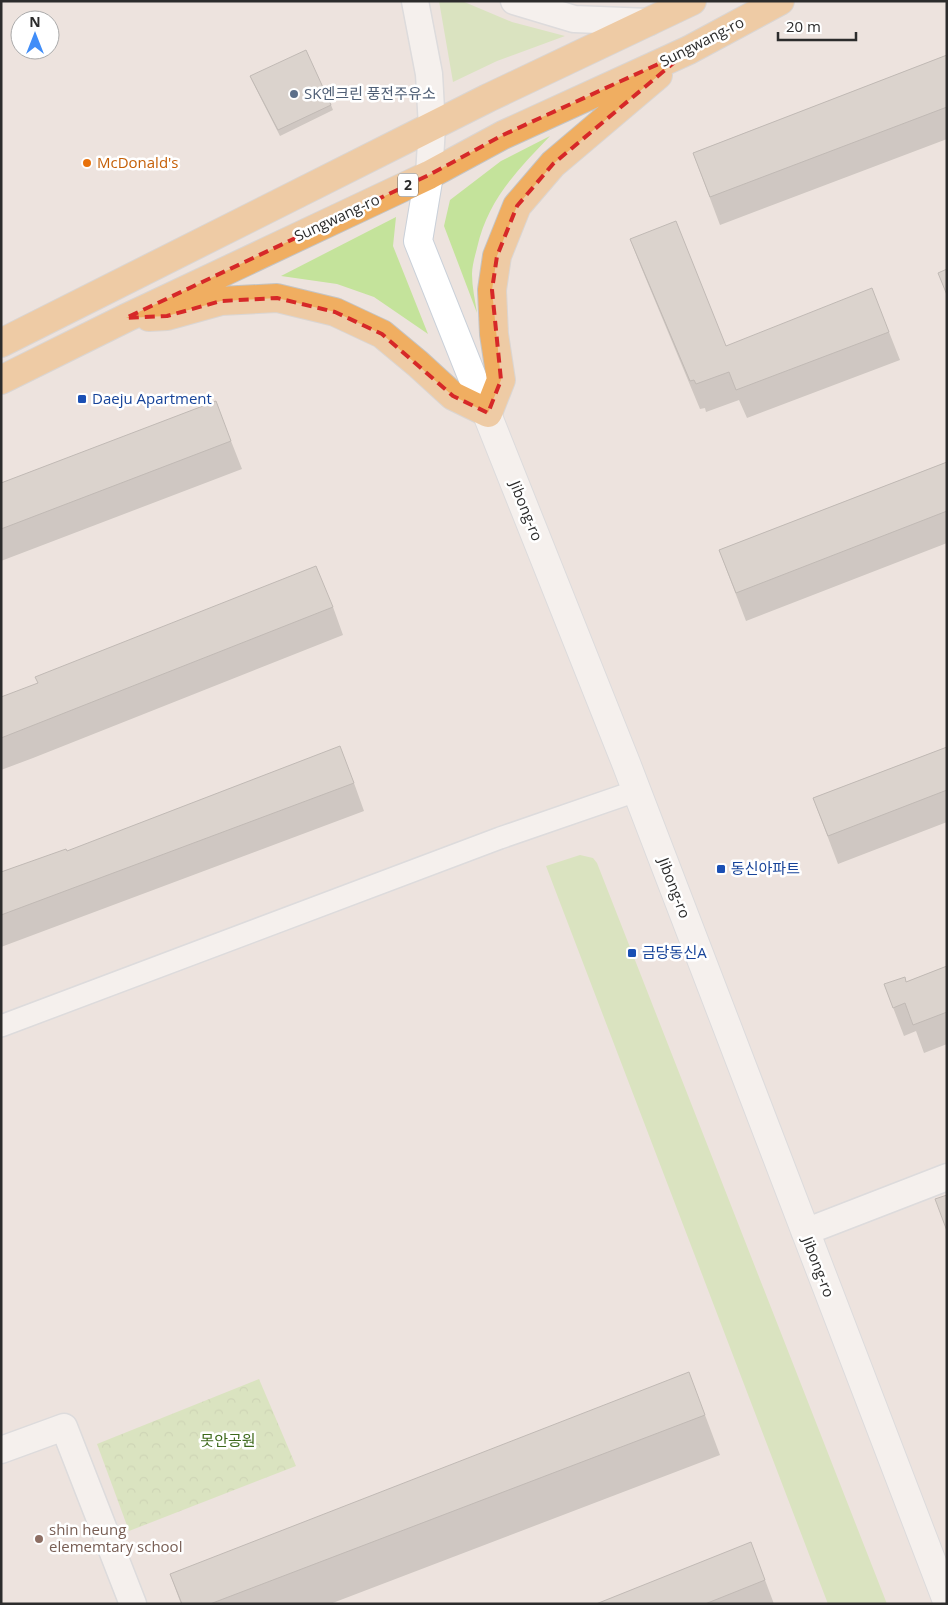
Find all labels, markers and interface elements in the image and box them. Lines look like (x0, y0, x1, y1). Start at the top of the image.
north arrow (10, 10, 60, 60)
scale bar (778, 10, 856, 42)
street label: Sungwang-ro (656, 11, 747, 71)
text: N (29, 12, 41, 31)
text: 20 m (786, 16, 821, 36)
place label: SK엔크린 풍전주유소 (304, 83, 436, 103)
marker: SK엔크린 풍전주유소 (288, 88, 300, 100)
place label: McDonald's (97, 152, 179, 172)
marker: McDonald's (81, 157, 93, 169)
road number: 2 (398, 174, 418, 196)
street label: Sungwang-ro (291, 189, 383, 246)
place label: Daeju Apartment (92, 388, 212, 408)
marker: Daeju Apartment (76, 393, 88, 405)
street label: Jibong-ro (505, 476, 548, 544)
street label: Jibong-ro (654, 853, 696, 921)
place label: 동신아파트 (731, 858, 800, 878)
marker: 동신아파트 (715, 863, 727, 875)
place label: 금당동신A (642, 942, 707, 962)
marker: 금당동신A (626, 947, 638, 959)
street label: Jibong-ro (798, 1232, 840, 1300)
park label: 못안공원 (200, 1430, 256, 1450)
place label: shin heung elememtary school (49, 1519, 182, 1556)
marker: shin heung elememtary school (33, 1533, 45, 1545)

